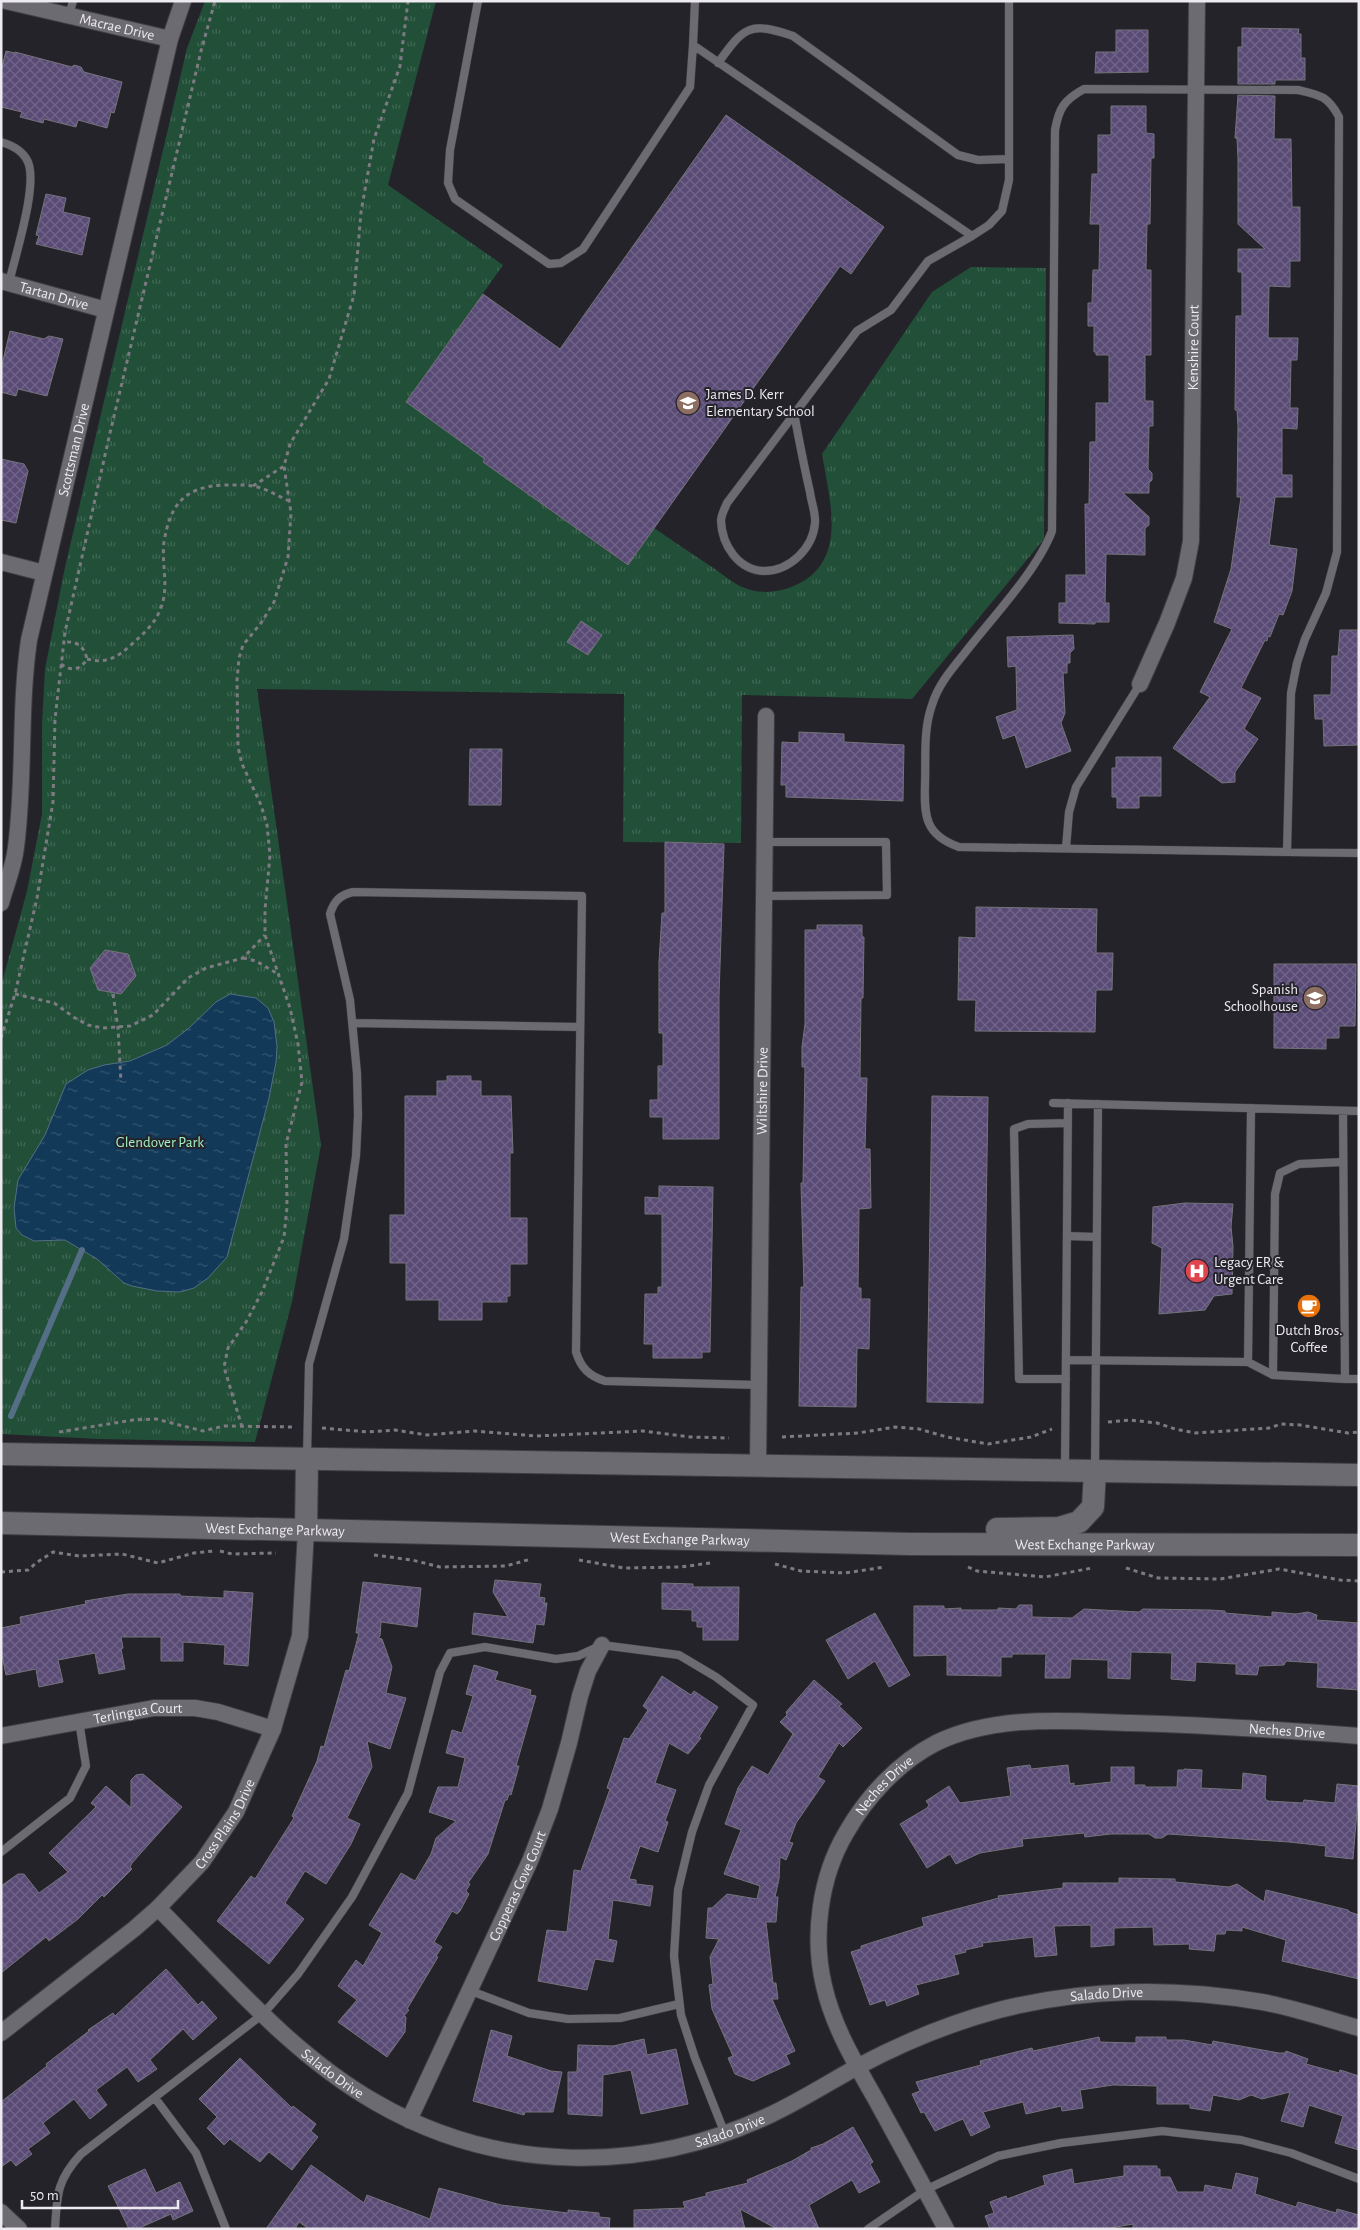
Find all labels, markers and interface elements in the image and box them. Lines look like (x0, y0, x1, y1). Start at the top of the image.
street label: Macrae Drive (78, 11, 156, 43)
street label: Tartan Drive (18, 279, 90, 313)
street label: Kenshire Court (1186, 304, 1202, 391)
place label: James D. Kerr Elementary School (706, 387, 815, 419)
school or university icon: James D. Kerr Elementary School (675, 390, 701, 416)
street label: Scottsman Drive (56, 402, 92, 498)
place label: Spanish Schoolhouse (1224, 982, 1298, 1014)
school or university icon: Spanish Schoolhouse (1302, 985, 1328, 1011)
street label: Wiltshire Drive (755, 1047, 770, 1135)
park label: Glendover Park (116, 1135, 204, 1150)
place label: Legacy ER & Urgent Care (1214, 1255, 1285, 1287)
hospital icon: Legacy ER & Urgent Care (1184, 1258, 1210, 1284)
cafe icon: Dutch Bros. Coffee (1296, 1293, 1322, 1319)
place label: Dutch Bros. Coffee (1276, 1323, 1342, 1355)
street label: West Exchange Parkway (205, 1521, 346, 1539)
street label: West Exchange Parkway (610, 1530, 750, 1548)
street label: West Exchange Parkway (1015, 1537, 1155, 1553)
street label: Terlingua Court (92, 1701, 183, 1727)
street label: Neches Drive (1248, 1721, 1326, 1741)
street label: Neches Drive (853, 1753, 916, 1818)
street label: Cross Plains Drive (192, 1777, 258, 1872)
street label: Copperas Cove Court (487, 1829, 549, 1944)
street label: Salado Drive (1069, 1985, 1143, 2004)
street label: Salado Drive (298, 2046, 366, 2101)
street label: Salado Drive (693, 2111, 767, 2150)
scale bar (22, 2178, 179, 2210)
text: 50 m (30, 2188, 59, 2203)

